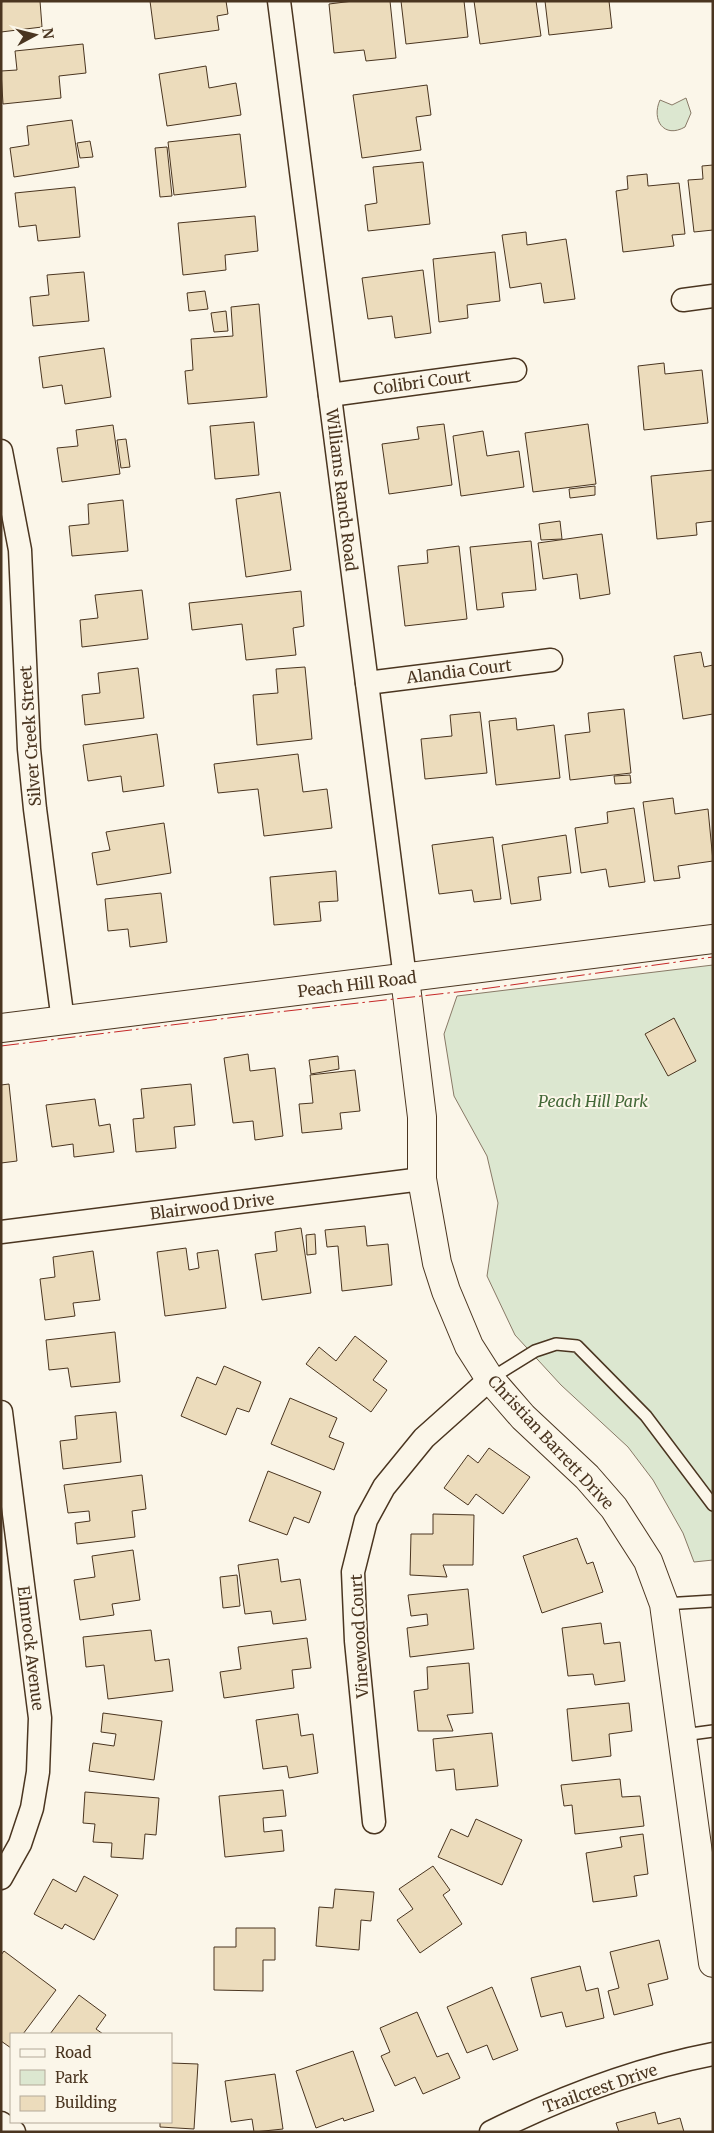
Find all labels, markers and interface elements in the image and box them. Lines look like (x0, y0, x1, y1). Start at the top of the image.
north arrow (10, 10, 60, 60)
text: N (38, 27, 58, 40)
street label: Colibri Court (372, 365, 473, 399)
street label: Williams Ranch Road (322, 407, 362, 573)
street label: Alandia Court (404, 655, 514, 687)
street label: Silver Creek Street (15, 664, 45, 807)
street label: Peach Hill Road (296, 967, 418, 1001)
park label: Peach Hill Park (538, 1091, 648, 1111)
street label: Blairwood Drive (149, 1188, 275, 1224)
street label: Christian Barrett Drive (484, 1371, 618, 1513)
street label: Vinewood Court (346, 1573, 372, 1700)
street label: Elmrock Avenue (13, 1584, 49, 1712)
legend (10, 2033, 172, 2123)
text: Road (55, 2043, 91, 2062)
street label: Trailcrest Drive (540, 2059, 660, 2117)
text: Park (55, 2068, 89, 2087)
text: Building (55, 2093, 117, 2112)

